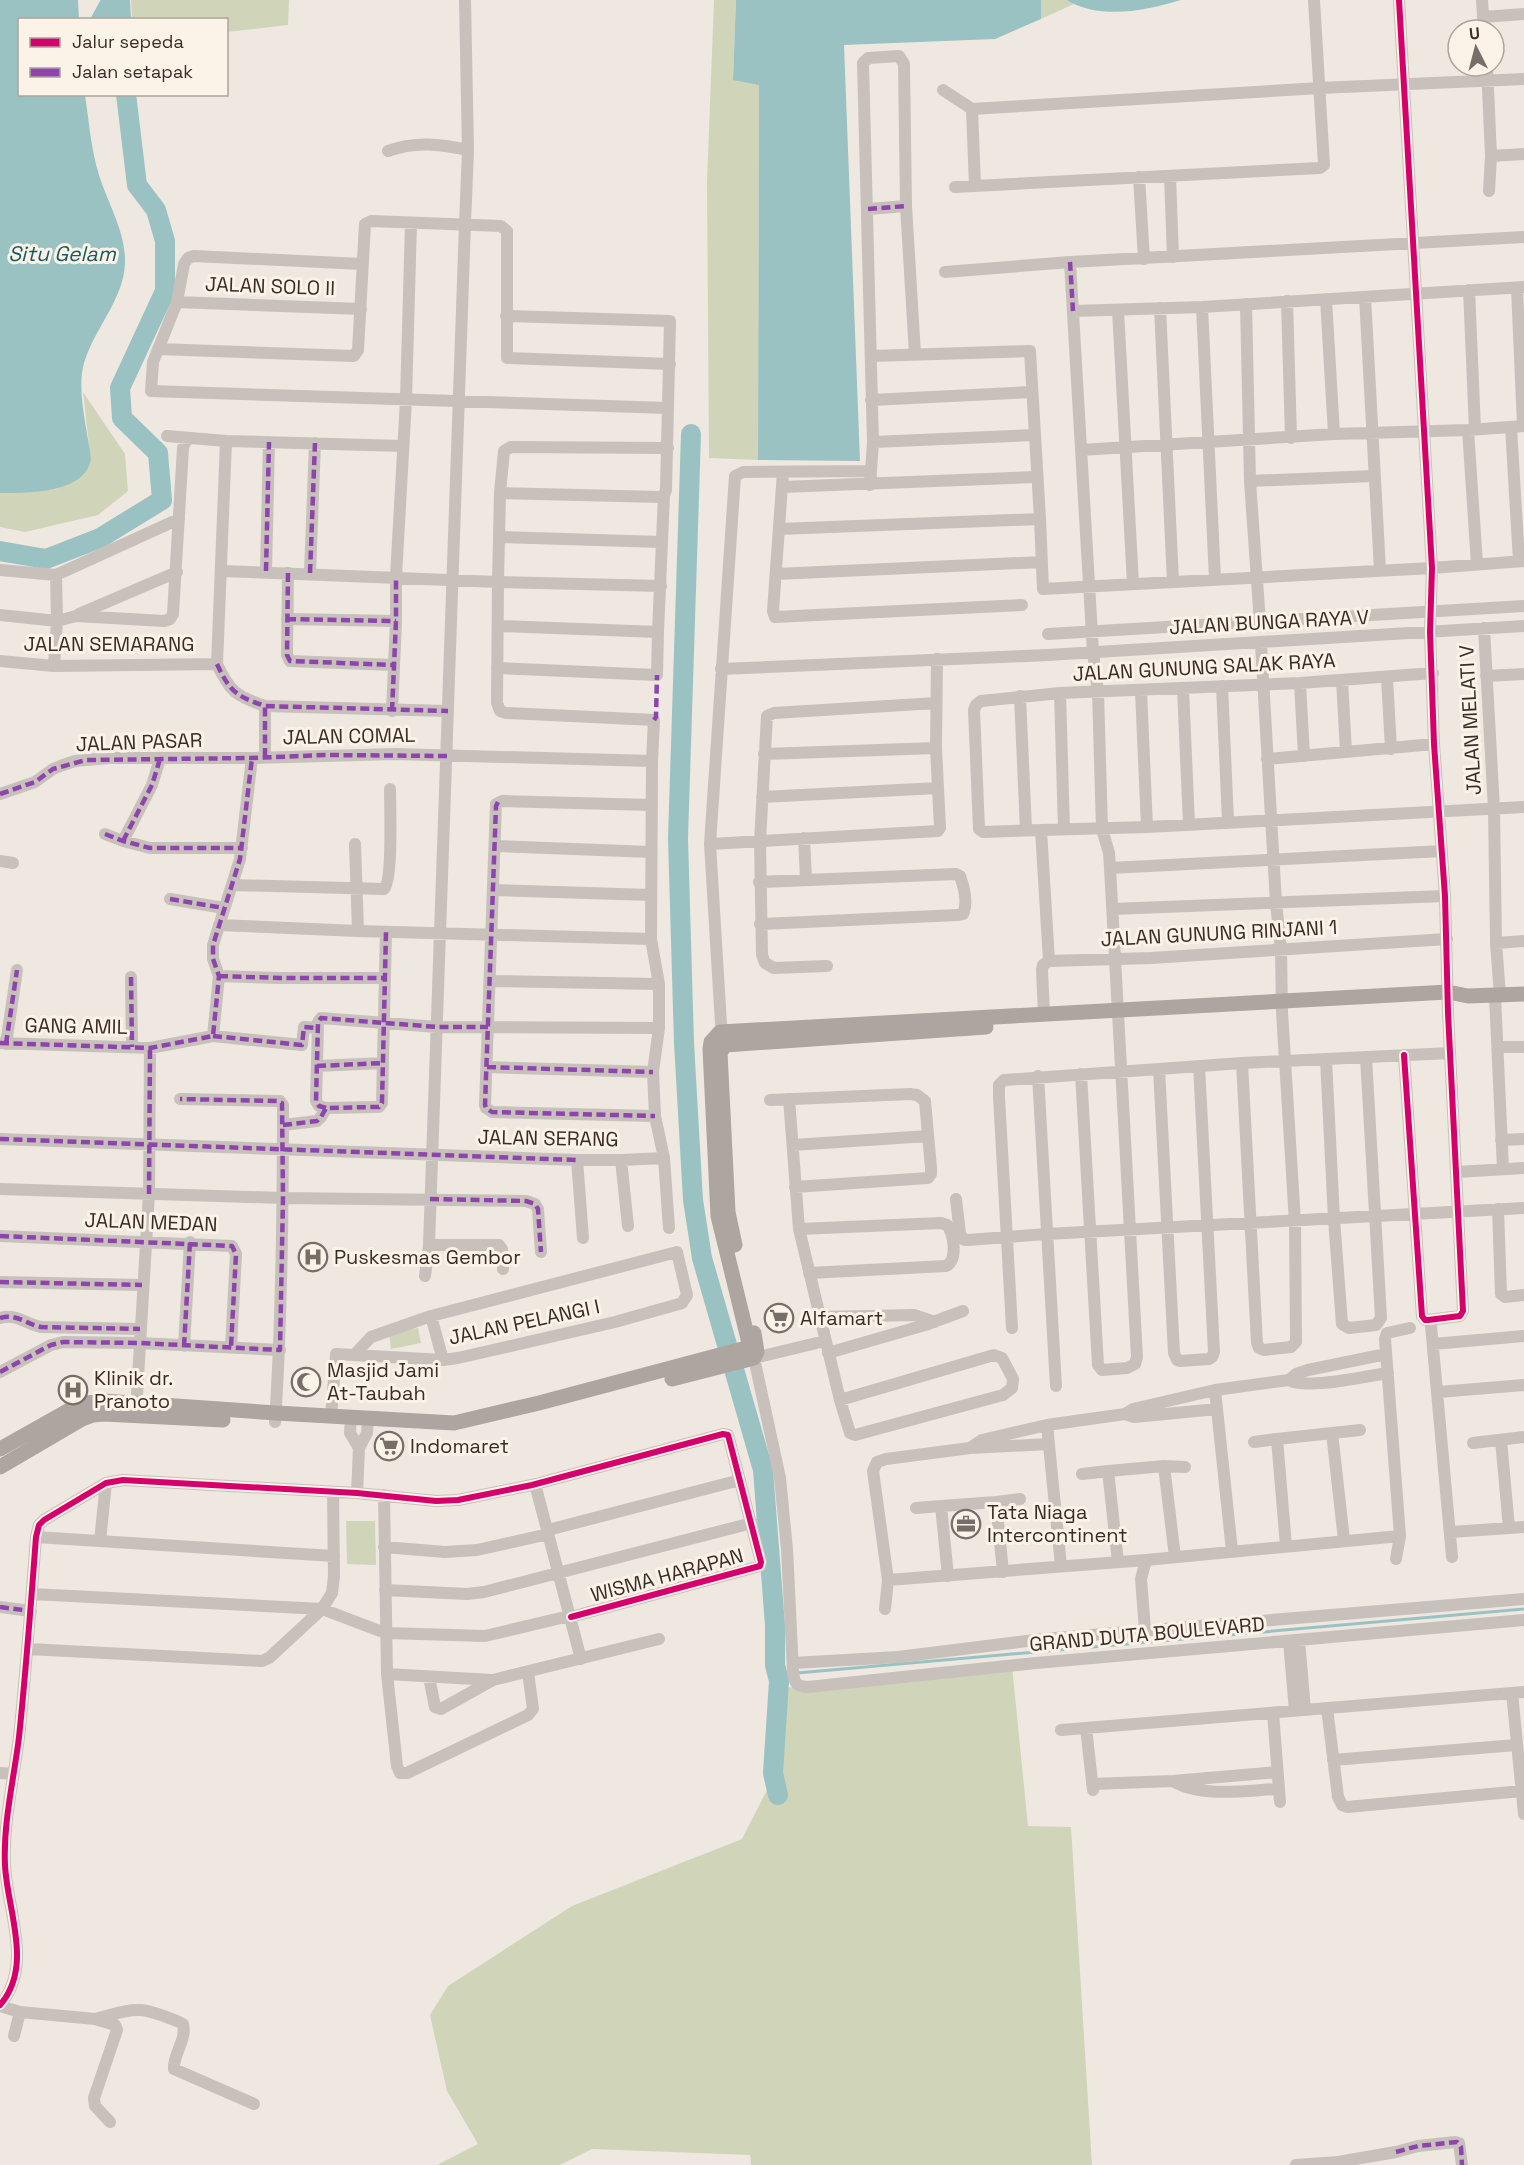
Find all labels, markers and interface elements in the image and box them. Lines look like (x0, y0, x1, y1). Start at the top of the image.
legend (18, 18, 228, 96)
north arrow (1446, 18, 1506, 78)
text: U (1468, 23, 1481, 45)
text: Jalur sepeda (72, 30, 184, 53)
text: Jalan setapak (72, 60, 193, 83)
water label: Situ Gelam (8, 240, 117, 267)
street label: JALAN SOLO II (204, 271, 336, 301)
street label: JALAN BUNGA RAYA V (1168, 604, 1370, 640)
street label: JALAN SEMARANG (24, 631, 194, 657)
street label: JALAN MELATI V (1453, 644, 1487, 796)
street label: JALAN GUNUNG SALAK RAYA (1072, 647, 1336, 687)
street label: JALAN COMAL (282, 722, 416, 750)
street label: JALAN PASAR (75, 727, 203, 757)
street label: JALAN GUNUNG RINJANI 1 (1100, 914, 1338, 952)
street label: GANG AMIL (24, 1012, 128, 1040)
street label: JALAN SERANG (477, 1124, 619, 1152)
street label: JALAN MEDAN (84, 1207, 218, 1237)
hospital icon: Puskesmas Gembor (297, 1241, 329, 1273)
place label: Puskesmas Gembor (334, 1244, 521, 1270)
street label: JALAN PELANGI I (446, 1293, 602, 1351)
supermarket icon: Alfamart (763, 1302, 795, 1334)
place label: Alfamart (800, 1305, 883, 1331)
place label: Masjid Jami At-Taubah (327, 1357, 439, 1406)
place label: Klinik dr. Pranoto (94, 1365, 173, 1414)
mosque icon: Masjid Jami At-Taubah (290, 1366, 322, 1398)
hospital icon: Klinik dr. Pranoto (57, 1374, 89, 1406)
supermarket icon: Indomaret (373, 1430, 405, 1462)
place label: Indomaret (410, 1433, 509, 1459)
place label: Tata Niaga Intercontinent (987, 1499, 1127, 1548)
office icon: Tata Niaga Intercontinent (950, 1508, 982, 1540)
street label: WISMA HARAPAN (588, 1542, 746, 1608)
street label: GRAND DUTA BOULEVARD (1028, 1611, 1266, 1657)

